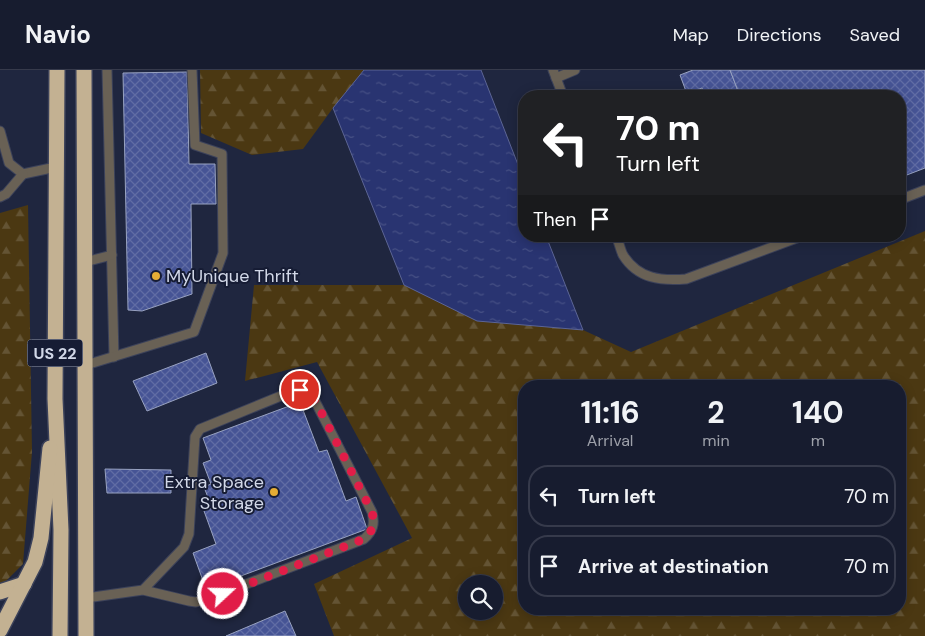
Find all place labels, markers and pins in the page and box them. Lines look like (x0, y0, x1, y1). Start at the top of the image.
place label: MyUnique Thrift (166, 264, 299, 288)
marker: MyUnique Thrift (150, 270, 162, 282)
pin (279, 369, 321, 411)
place label: Extra Space Storage (165, 470, 264, 515)
marker: Extra Space Storage (268, 486, 280, 498)

